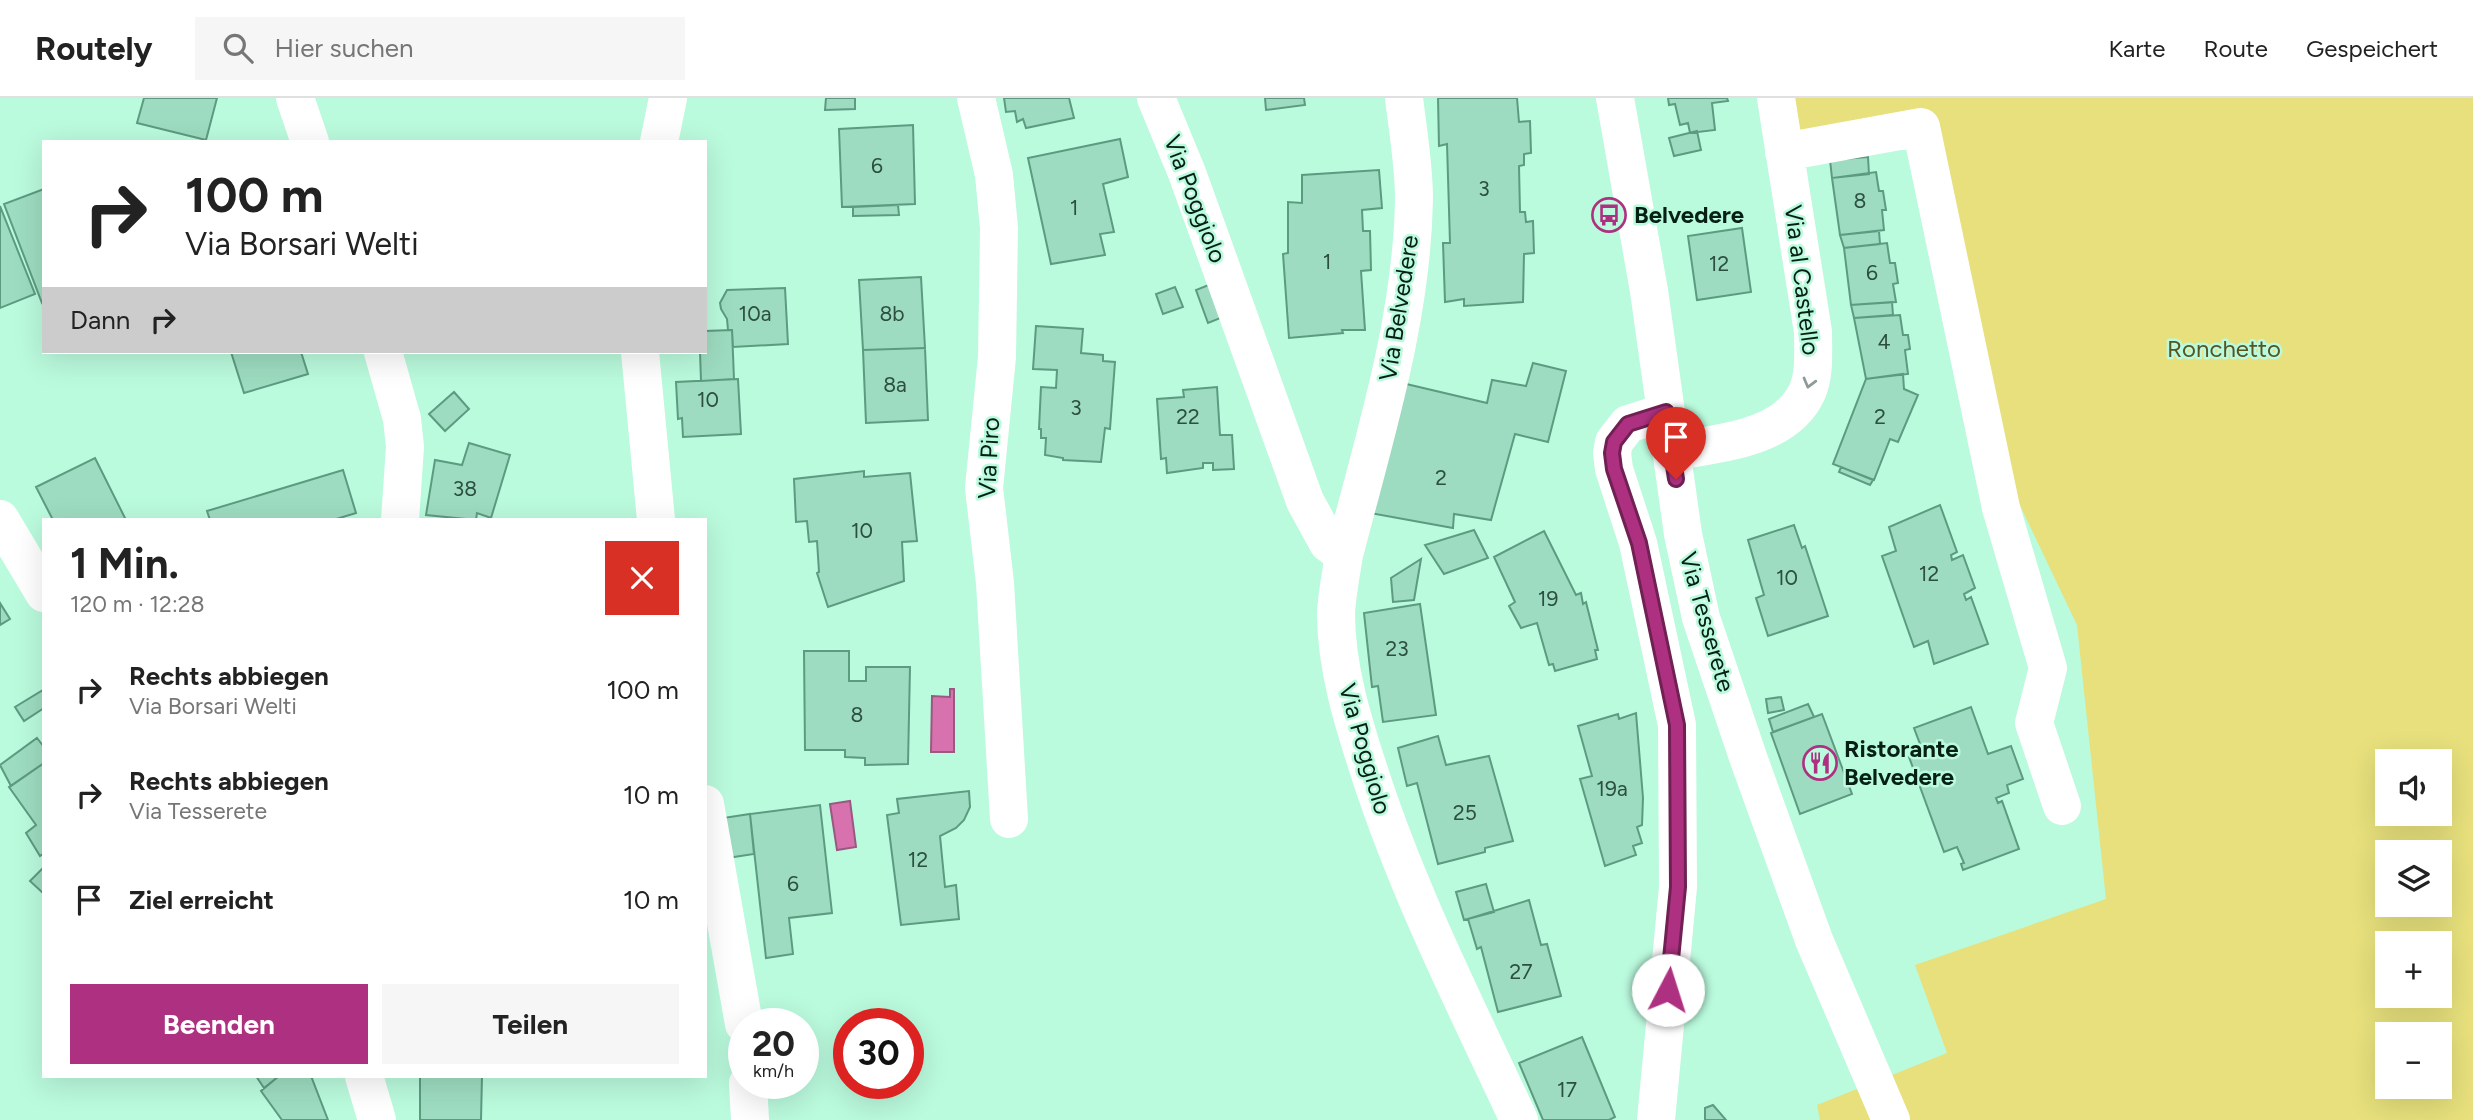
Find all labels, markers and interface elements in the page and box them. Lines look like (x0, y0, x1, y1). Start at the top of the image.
search box (195, 17, 685, 80)
text: Routely (35, 29, 153, 68)
icon: search (219, 29, 257, 67)
text: Hier suchen (275, 32, 413, 64)
text: Karte (2109, 34, 2165, 63)
text: Route (2203, 34, 2268, 63)
text: Gespeichert (2306, 34, 2438, 63)
street label: Via Poggiolo (1158, 131, 1233, 267)
house number: 6 (871, 153, 883, 178)
text: 100 m (185, 165, 324, 224)
icon: right (70, 168, 161, 259)
house number: 3 (1478, 176, 1490, 201)
house number: 8 (1854, 188, 1866, 213)
house number: 1 (1070, 195, 1078, 220)
bus stop icon: Belvedere (1590, 196, 1628, 234)
place label: Belvedere (1634, 200, 1744, 229)
street label: Via al Castello (1779, 203, 1826, 357)
text: Via Borsari Welti (185, 225, 419, 263)
street label: Via Belvedere (1373, 233, 1424, 383)
house number: 1 (1323, 249, 1331, 274)
house number: 12 (1709, 251, 1729, 276)
house number: 6 (1866, 260, 1878, 285)
icon: right (144, 301, 182, 339)
house number: 10a (739, 301, 771, 326)
house number: 8b (879, 301, 905, 326)
text: Dann (70, 304, 130, 336)
house number: 4 (1877, 329, 1891, 354)
park label: Ronchetto (2167, 334, 2281, 363)
house number: 8a (883, 372, 907, 397)
one-way arrow (1803, 377, 1817, 389)
house number: 10 (697, 387, 719, 412)
house number: 3 (1070, 395, 1082, 420)
house number: 22 (1176, 404, 1200, 429)
house number: 2 (1874, 404, 1886, 429)
pin (1646, 407, 1706, 479)
street label: Via Piro (972, 416, 1005, 500)
icon: arrive (1657, 418, 1695, 456)
house number: 2 (1435, 465, 1447, 490)
house number: 38 (453, 476, 477, 501)
house number: 10 (851, 518, 873, 543)
text: 1 Min. (70, 538, 179, 589)
button: close (605, 541, 679, 615)
street label: Via Tesserete (1674, 549, 1741, 695)
house number: 12 (1919, 561, 1939, 586)
house number: 10 (1776, 565, 1798, 590)
house number: 19 (1538, 586, 1558, 611)
text: 120 m · 12:28 (70, 590, 205, 618)
house number: 23 (1385, 636, 1409, 661)
text: Rechts abbiegen (129, 660, 329, 692)
icon: right (70, 671, 108, 709)
text: 100 m (606, 674, 679, 706)
street label: Via Poggiolo (1333, 680, 1398, 818)
text: Via Borsari Welti (129, 692, 297, 720)
house number: 8 (851, 702, 863, 727)
place label: Ristorante Belvedere (1844, 734, 1959, 791)
restaurant icon: Ristorante Belvedere (1801, 744, 1839, 782)
map controls (2375, 749, 2452, 1099)
button: sound (2375, 749, 2452, 826)
text: Rechts abbiegen (129, 765, 329, 797)
icon: right (70, 776, 108, 814)
house number: 19a (1596, 776, 1628, 801)
text: 10 m (623, 779, 679, 811)
text: Via Tesserete (129, 797, 267, 825)
house number: 25 (1453, 800, 1477, 825)
button: layers (2375, 840, 2452, 917)
house number: 12 (908, 847, 928, 872)
house number: 6 (787, 871, 799, 896)
icon: arrive (70, 881, 108, 919)
text: Ziel erreicht (129, 884, 274, 916)
text: 10 m (623, 884, 679, 916)
button: + (2375, 931, 2452, 1008)
position arrow (1631, 953, 1705, 1027)
house number: 27 (1509, 959, 1533, 984)
button: Beenden (70, 984, 368, 1064)
button: Teilen (382, 984, 679, 1064)
speed limit sign: 30 (833, 1008, 924, 1099)
button: − (2375, 1022, 2452, 1099)
text: 20 (752, 1023, 795, 1065)
text: km/h (753, 1060, 794, 1082)
house number: 17 (1557, 1077, 1577, 1102)

